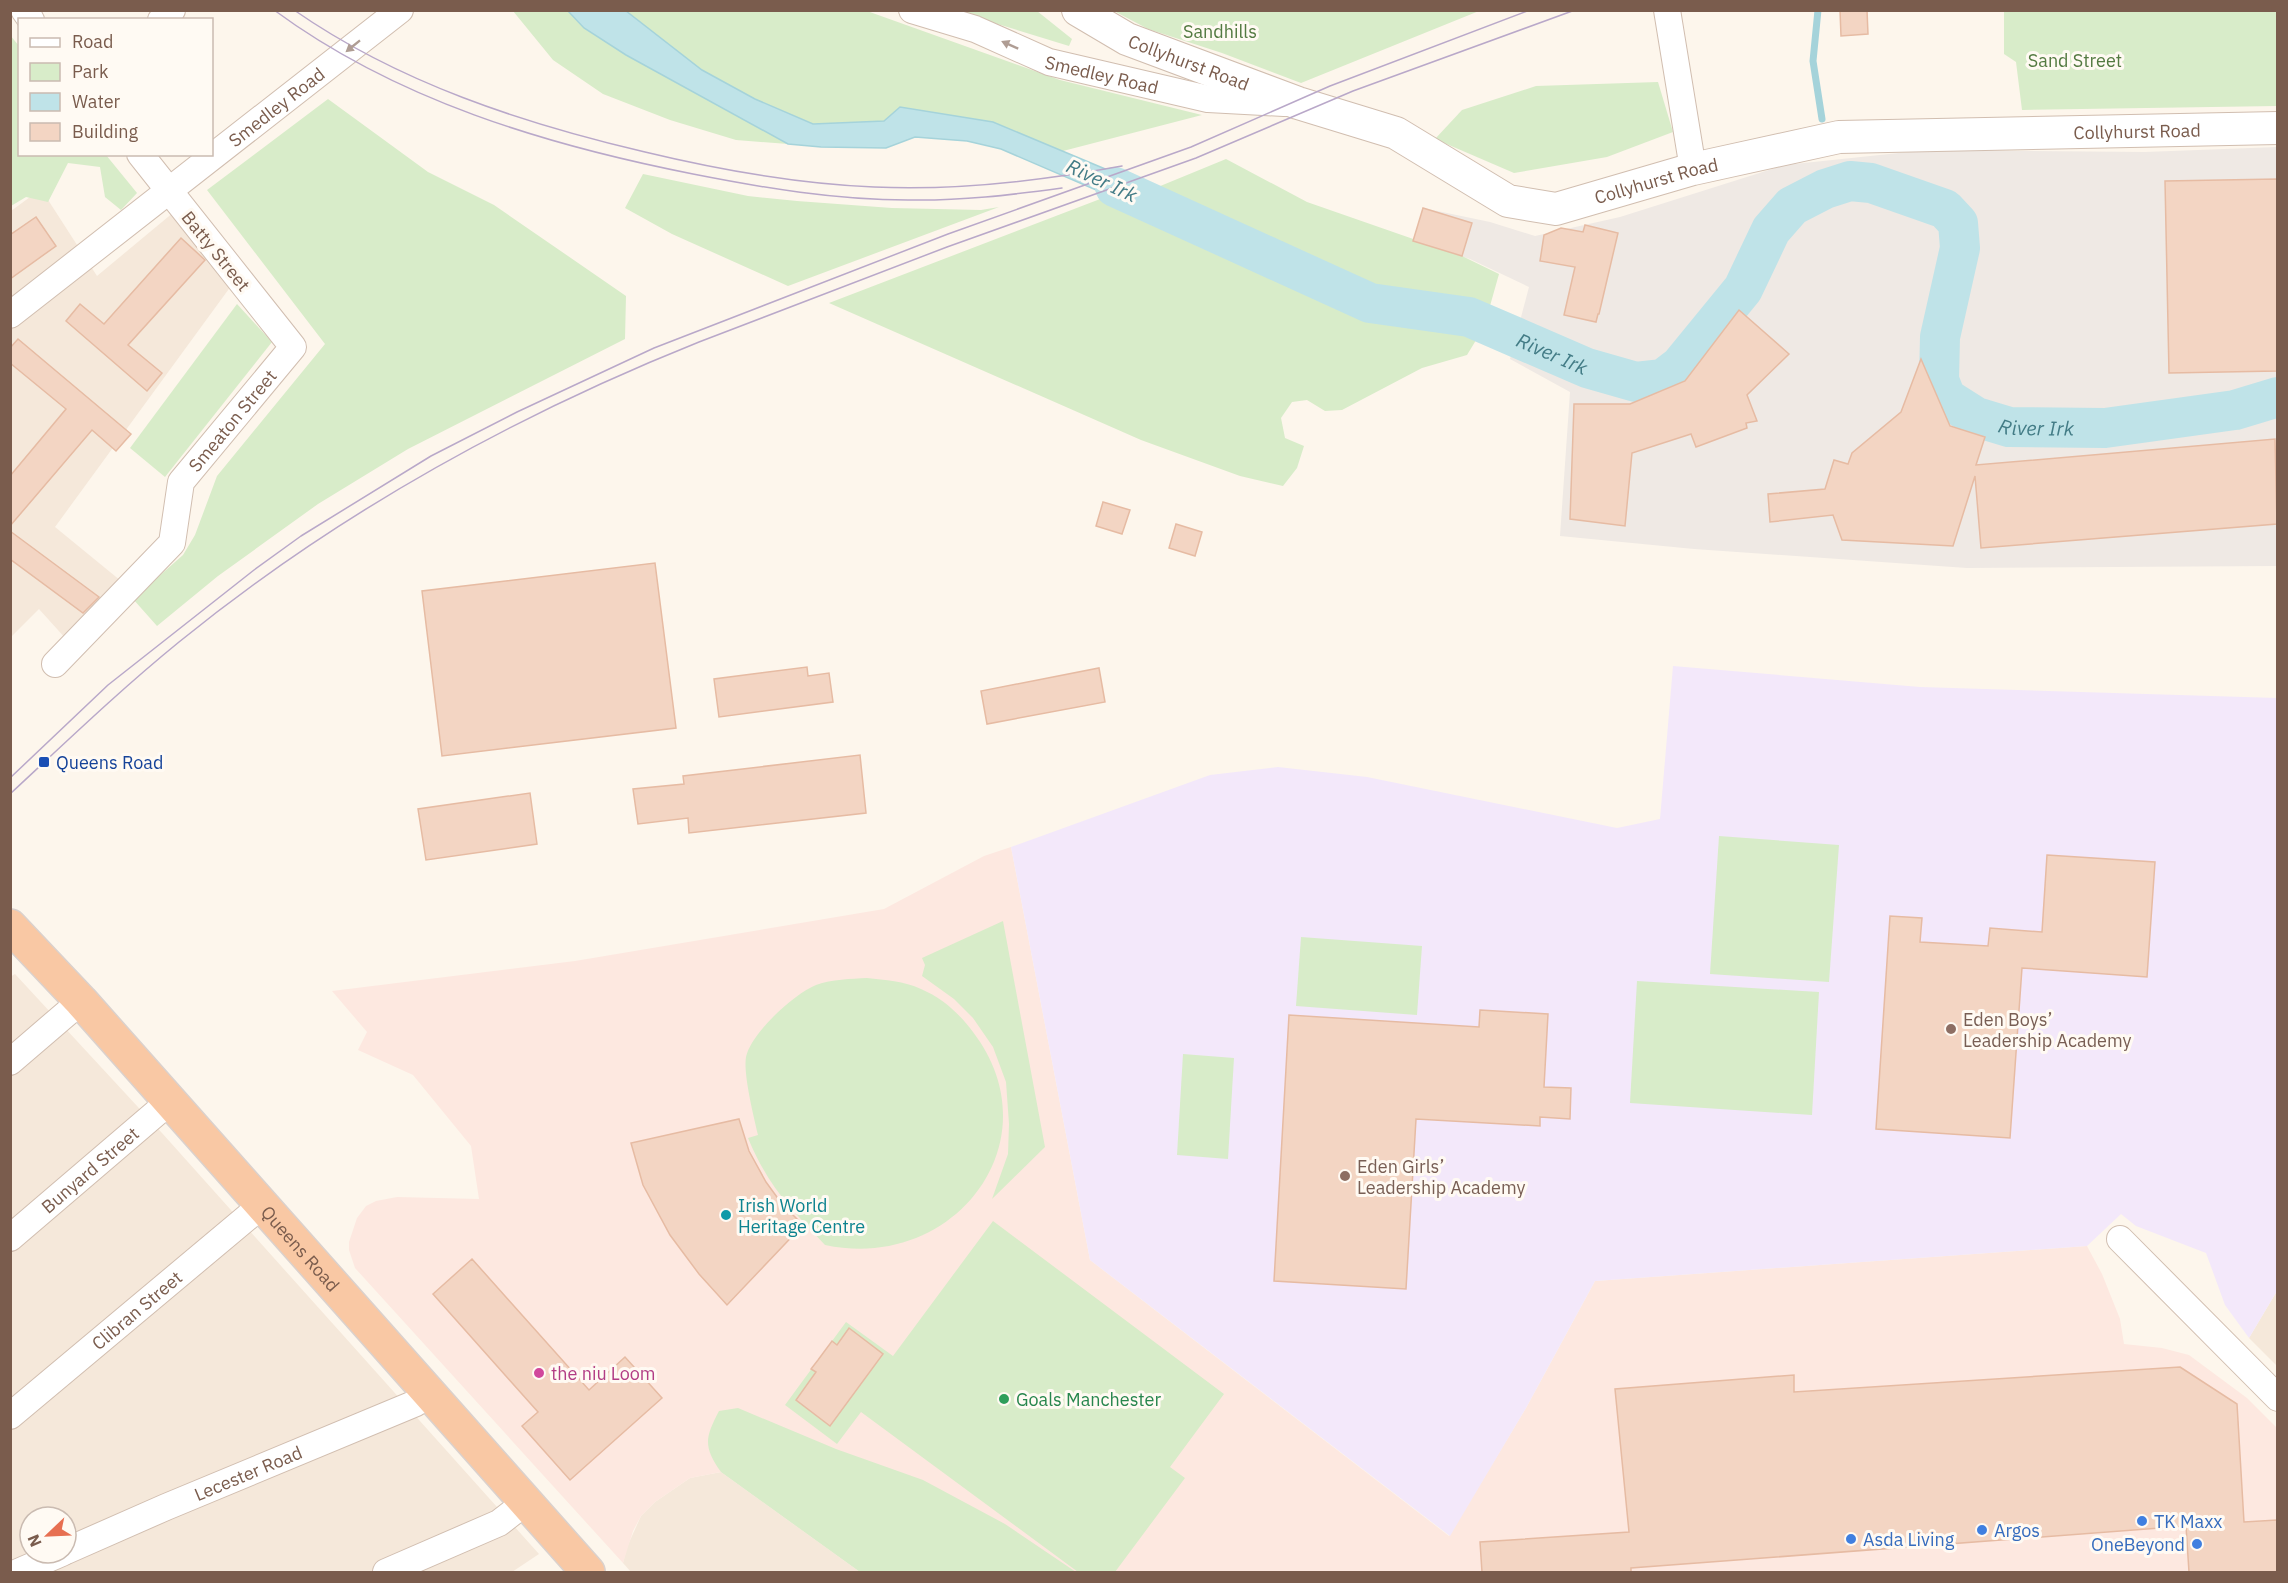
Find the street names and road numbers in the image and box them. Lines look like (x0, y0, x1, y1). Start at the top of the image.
street label: Collyhurst Road (1125, 29, 1253, 95)
street label: Smedley Road (1043, 50, 1161, 99)
street label: Smedley Road (224, 62, 329, 152)
street label: Collyhurst Road (2073, 118, 2201, 144)
street label: Collyhurst Road (1592, 152, 1720, 209)
street label: Batty Street (177, 206, 255, 296)
street label: Smeaton Street (183, 365, 281, 476)
street label: Bunyard Street (36, 1122, 143, 1218)
street label: Queens Road (256, 1200, 345, 1296)
street label: Clibran Street (87, 1266, 186, 1355)
street label: Lecester Road (191, 1440, 305, 1506)

